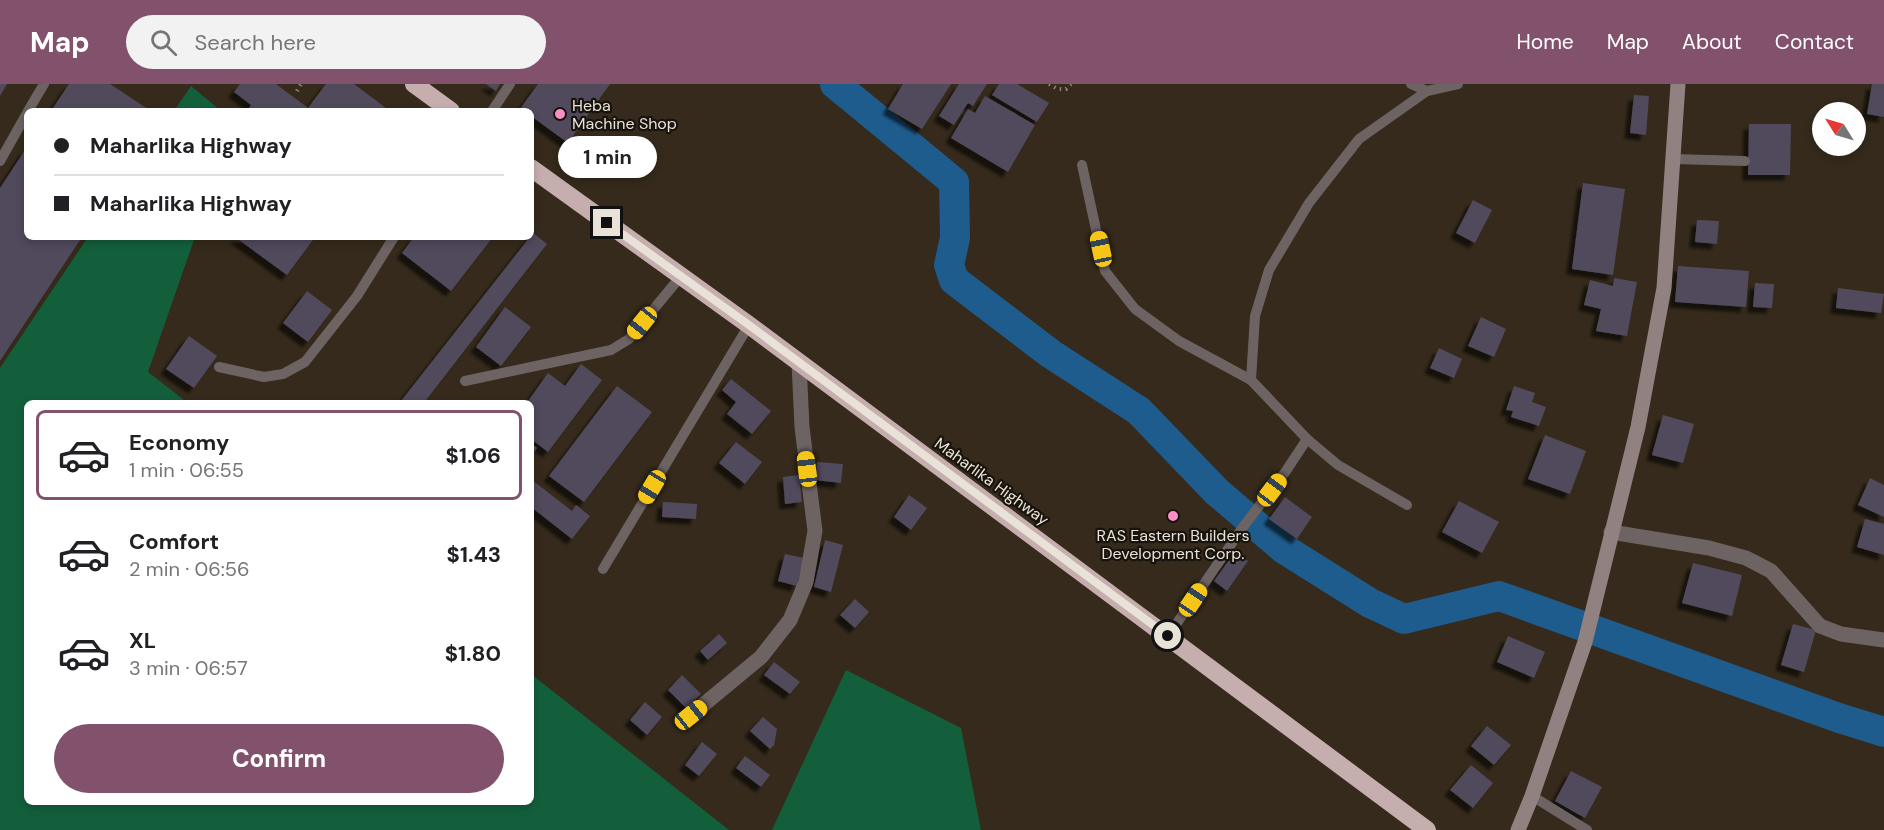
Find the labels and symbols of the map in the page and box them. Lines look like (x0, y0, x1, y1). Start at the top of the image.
place label: Heba Machine Shop (572, 95, 677, 134)
north arrow (1812, 102, 1866, 156)
marker: Heba Machine Shop (553, 107, 567, 121)
callout: 1 min (558, 136, 656, 178)
route end (593, 209, 620, 236)
car (1088, 230, 1114, 268)
car (624, 303, 660, 343)
street label: Maharlika Highway (930, 433, 1053, 530)
car (796, 450, 818, 488)
car (635, 467, 669, 507)
car (1254, 470, 1290, 510)
marker: RAS Eastern Builders Development Corp. (1166, 509, 1180, 523)
place label: RAS Eastern Builders Development Corp. (1097, 525, 1249, 564)
car (1175, 580, 1211, 620)
route start (1154, 622, 1181, 649)
car (671, 697, 711, 733)

